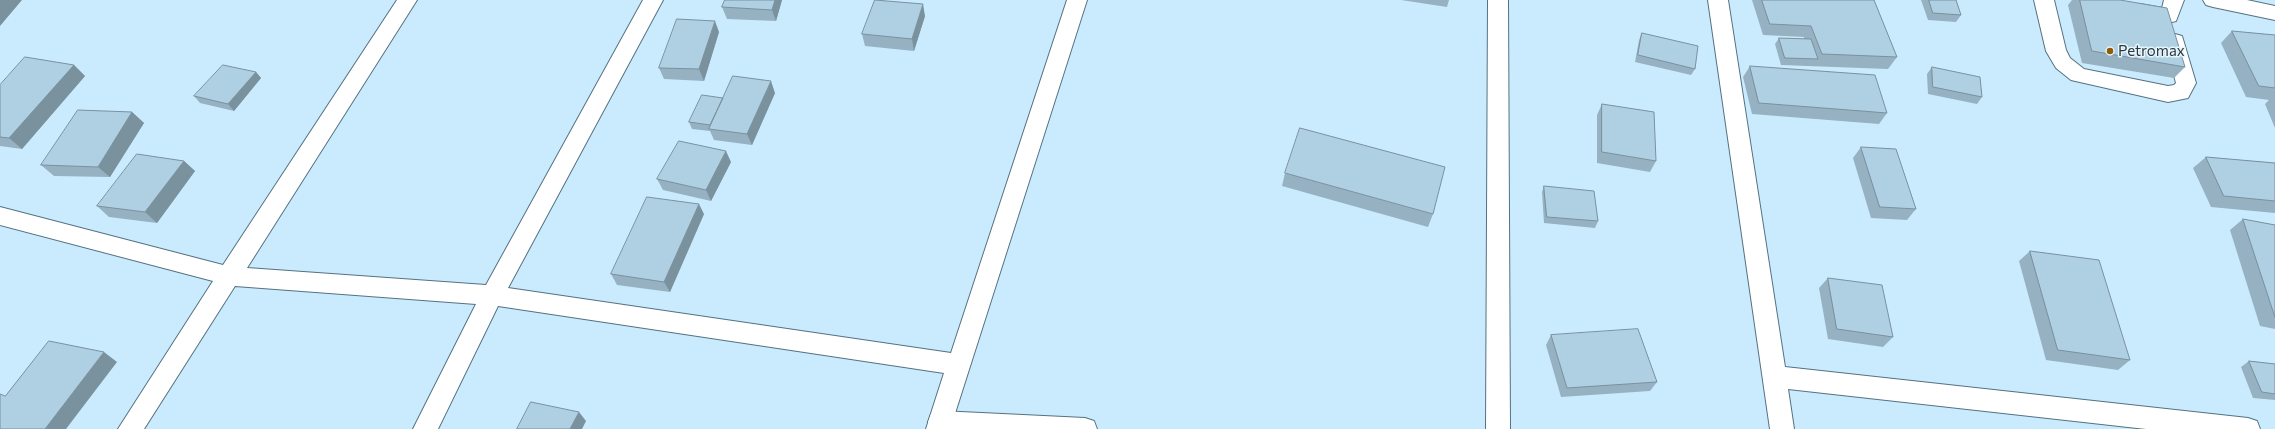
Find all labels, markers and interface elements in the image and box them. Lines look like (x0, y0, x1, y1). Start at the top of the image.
place label: Petromax (2118, 42, 2185, 60)
marker: Petromax (2105, 46, 2115, 56)

